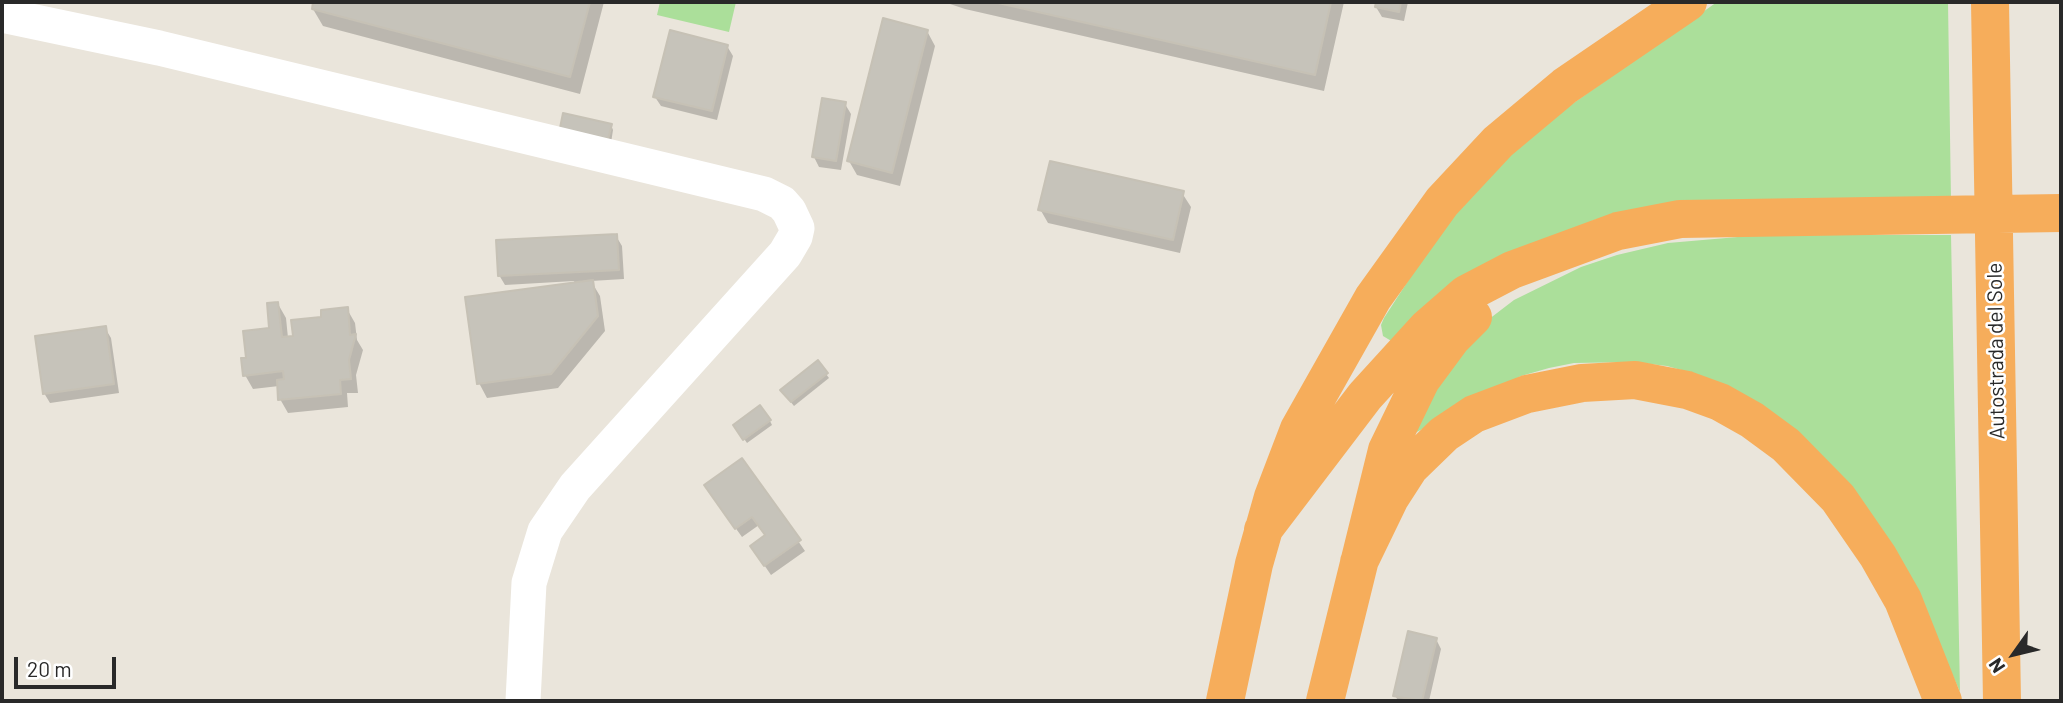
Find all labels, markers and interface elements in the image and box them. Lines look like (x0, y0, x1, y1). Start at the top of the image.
street label: Autostrada del Sole (1982, 262, 2010, 440)
north arrow (1979, 619, 2049, 689)
scale bar (18, 644, 119, 688)
text: N (1983, 654, 2009, 678)
text: 20 m (27, 656, 72, 681)

